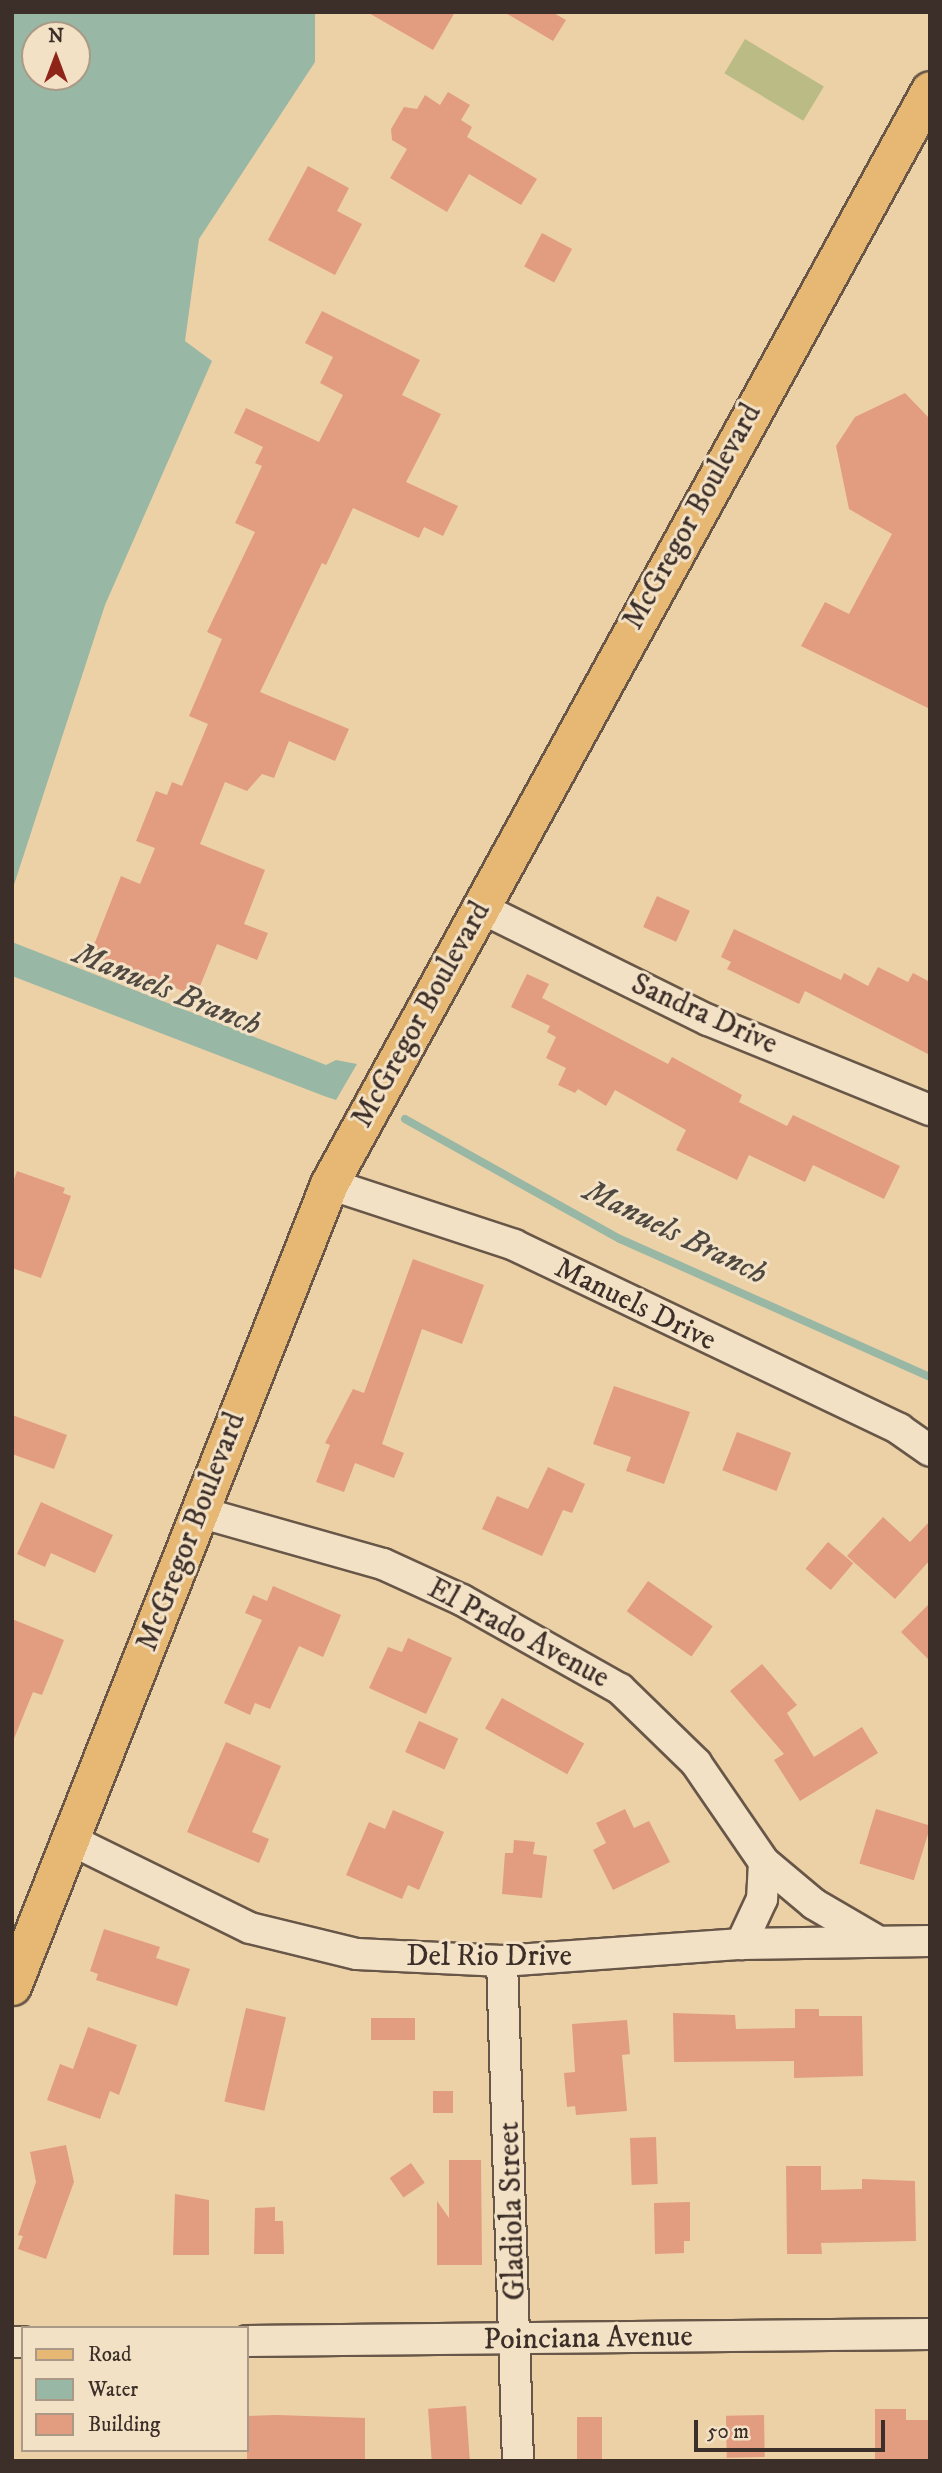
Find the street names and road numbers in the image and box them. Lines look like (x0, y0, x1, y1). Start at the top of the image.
street label: McGregor Boulevard (616, 398, 770, 636)
street label: McGregor Boulevard (345, 896, 499, 1134)
street label: Sandra Drive (625, 967, 783, 1063)
street label: Manuels Drive (549, 1250, 721, 1360)
street label: McGregor Boulevard (130, 1408, 254, 1656)
street label: El Prado Avenue (421, 1571, 615, 1697)
street label: Del Rio Drive (406, 1939, 572, 1975)
street label: Gladiola Street (492, 2121, 534, 2301)
street label: Poinciana Avenue (483, 2319, 693, 2359)

